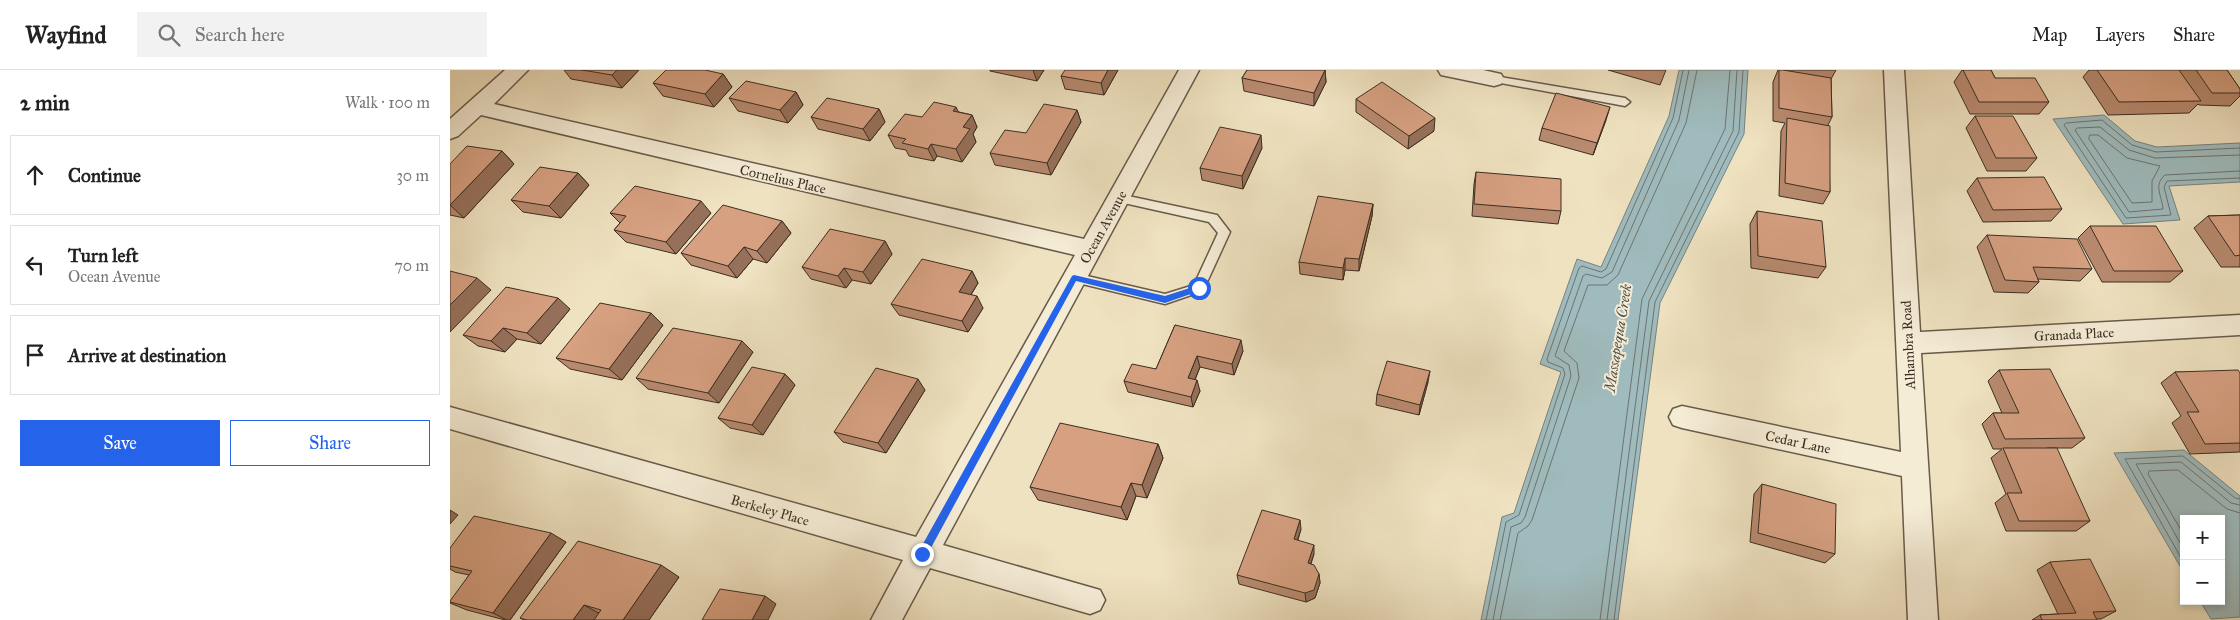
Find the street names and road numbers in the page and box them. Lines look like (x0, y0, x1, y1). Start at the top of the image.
street label: Cornelius Place (738, 161, 828, 198)
street label: Ocean Avenue (1076, 188, 1131, 267)
street label: Alhambra Road (1898, 300, 1919, 391)
street label: Granada Place (2033, 324, 2115, 345)
street label: Cedar Lane (1764, 427, 1832, 458)
street label: Berkeley Place (729, 491, 811, 530)

